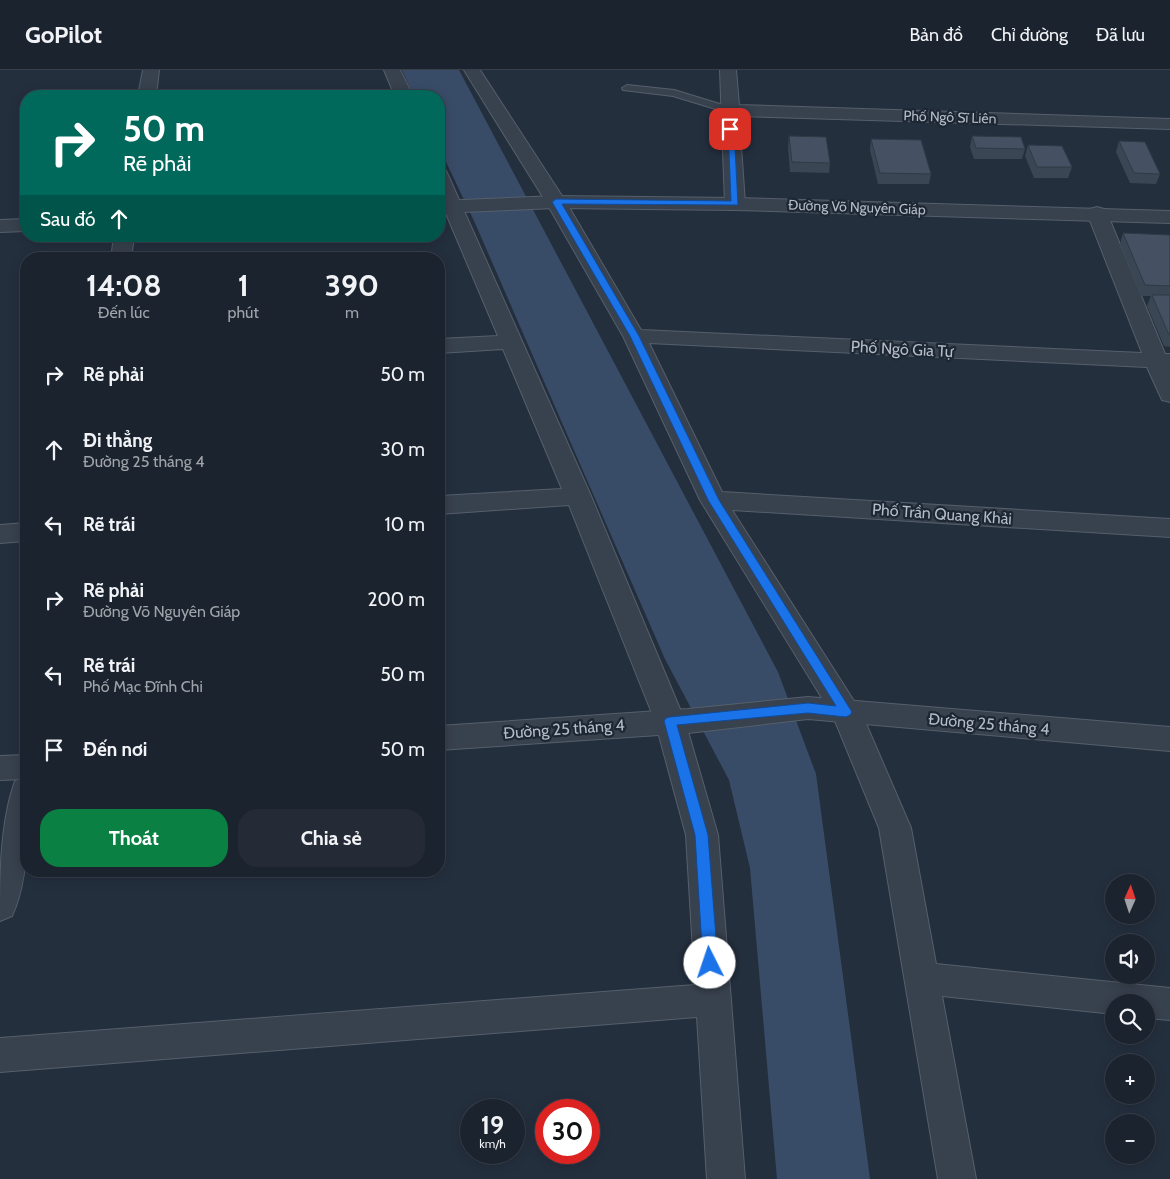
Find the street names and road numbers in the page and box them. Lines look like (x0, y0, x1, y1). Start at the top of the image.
street label: Phố Ngô Sĩ Liên (903, 106, 997, 128)
street label: Đường Võ Nguyên Giáp (788, 196, 926, 218)
street label: Phố Ngô Gia Tự (850, 337, 955, 361)
street label: Phố Trần Quang Khải (871, 500, 1013, 528)
street label: Đường 25 tháng 4 (928, 709, 1050, 739)
street label: Đường 25 tháng 4 (503, 715, 625, 743)

